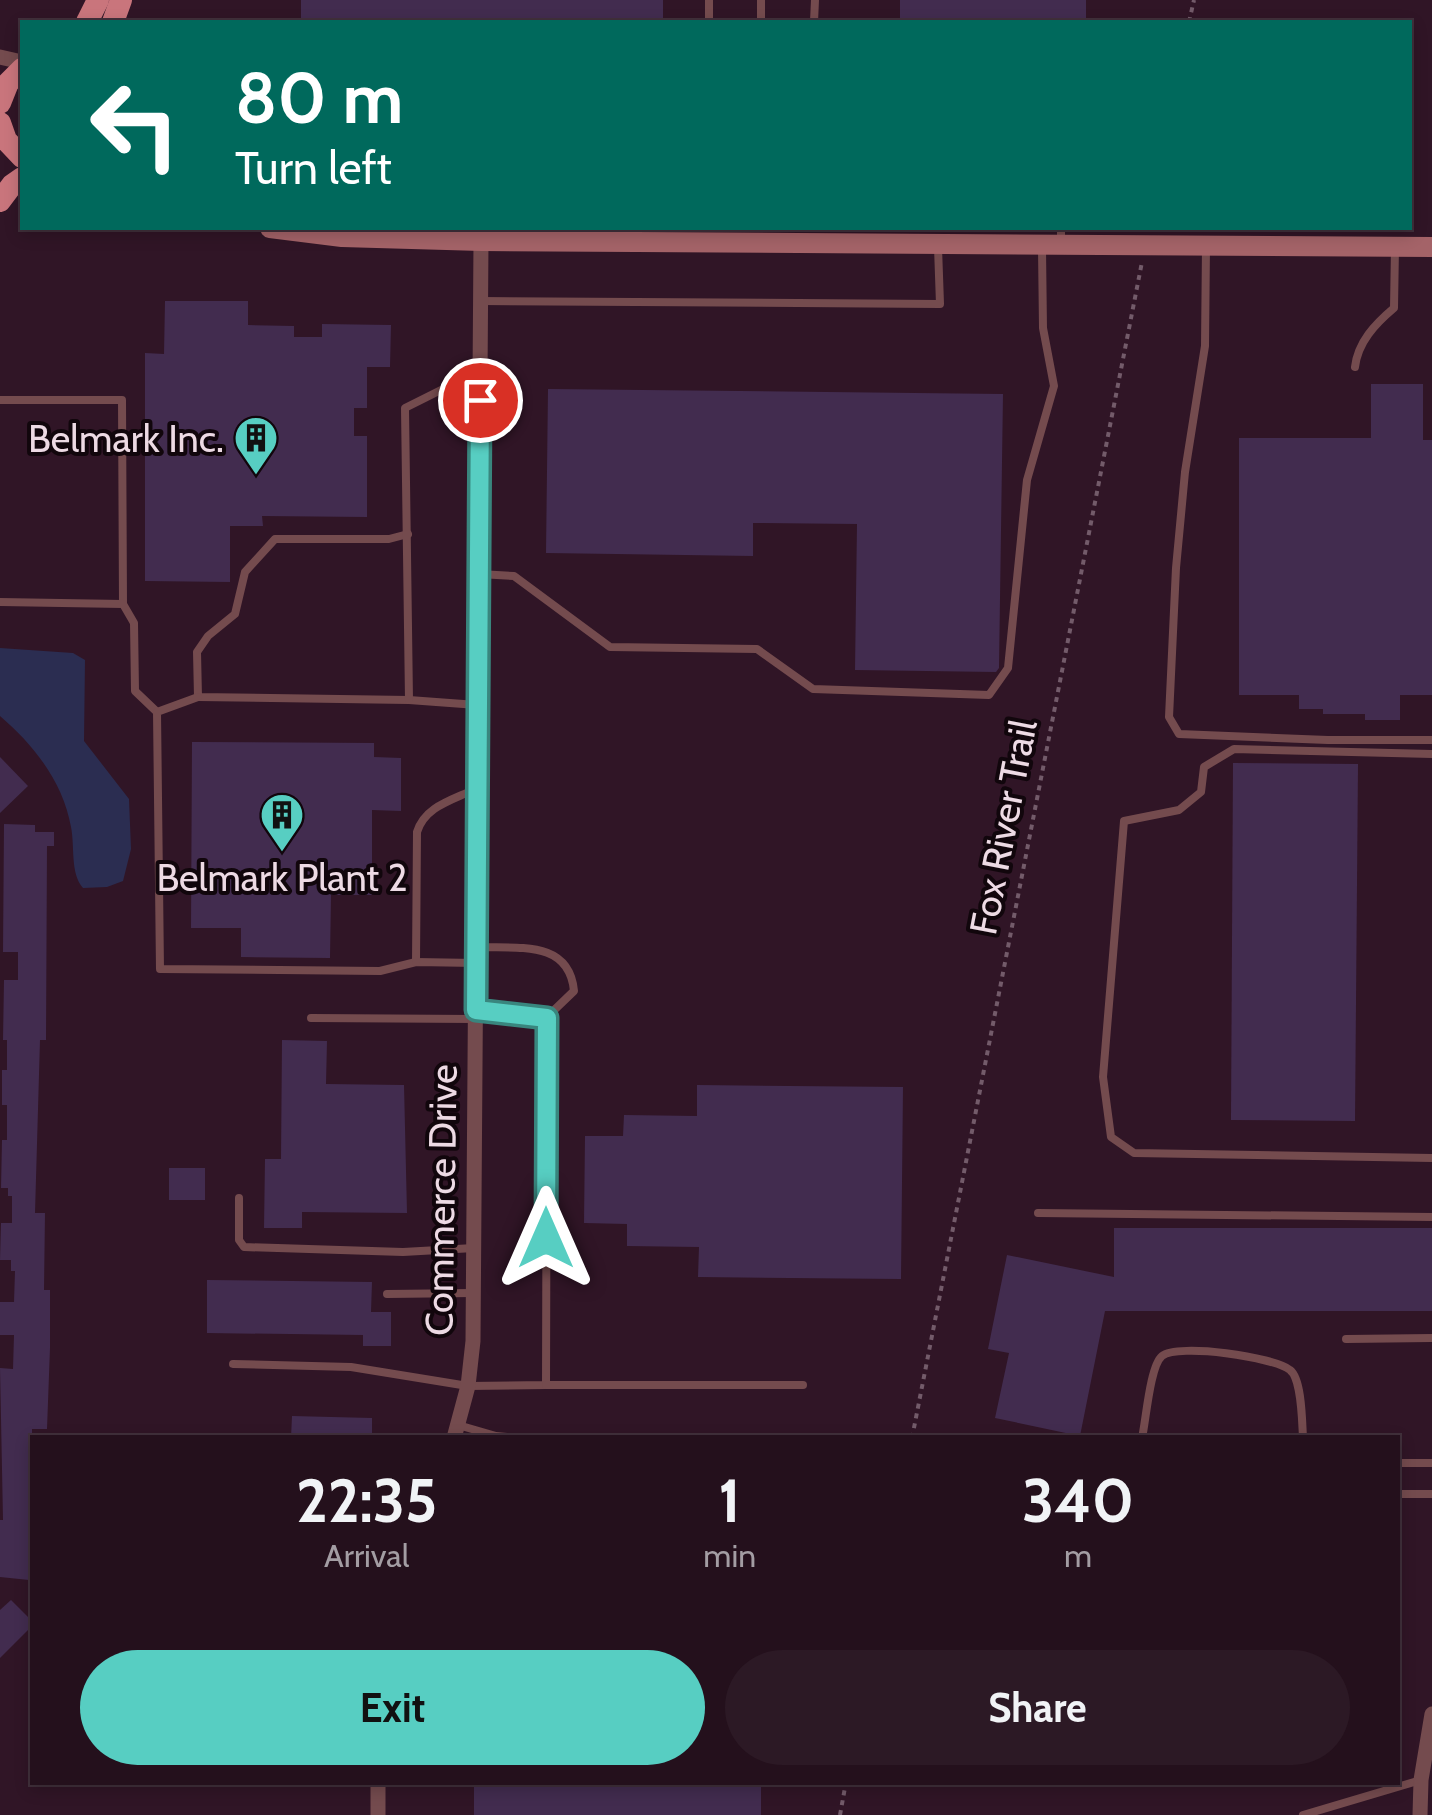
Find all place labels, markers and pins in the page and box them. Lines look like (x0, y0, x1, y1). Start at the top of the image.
pin (438, 358, 523, 443)
place label: Belmark Inc. (28, 415, 224, 462)
building icon: Belmark Inc. (233, 415, 279, 476)
building icon: Belmark Plant 2 (259, 792, 305, 853)
place label: Belmark Plant 2 (156, 854, 408, 901)

